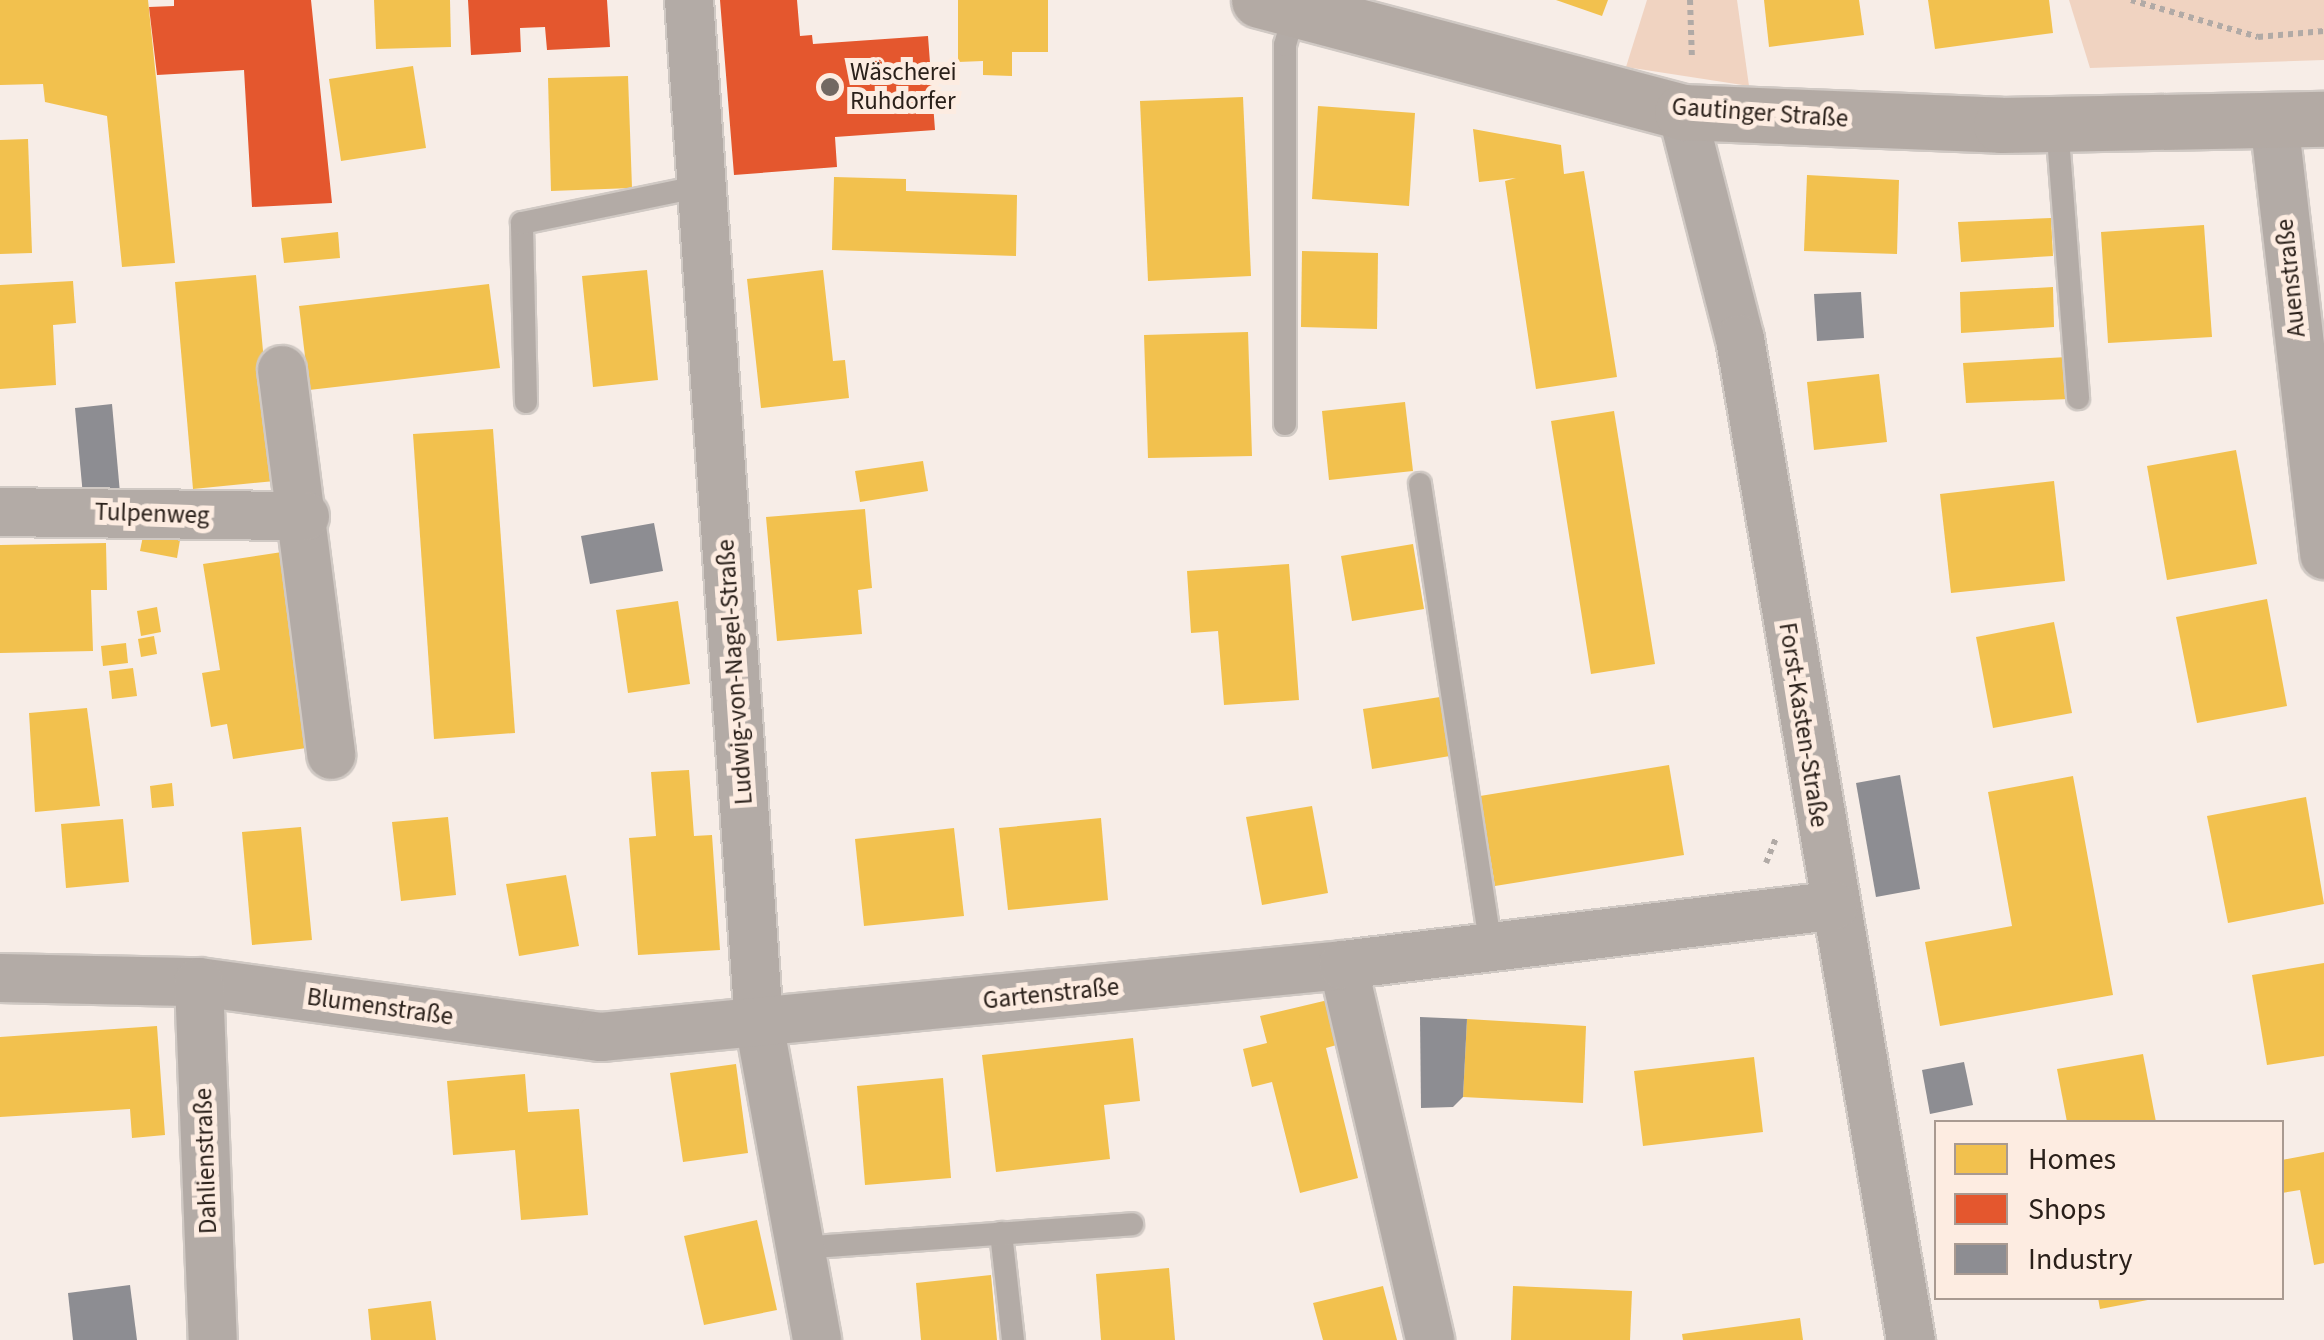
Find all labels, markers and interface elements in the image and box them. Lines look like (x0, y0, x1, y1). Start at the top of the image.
place label: Wäscherei Ruhdorfer (850, 58, 957, 117)
marker: Wäscherei Ruhdorfer (819, 76, 841, 98)
street label: Gautinger Straße (1671, 92, 1849, 134)
street label: Auenstraße (2270, 217, 2312, 339)
street label: Tulpenweg (94, 497, 210, 531)
street label: Ludwig-von-Nagel-Straße (711, 538, 759, 806)
street label: Forst-Kasten-Straße (1772, 620, 1834, 830)
street label: Gartenstraße (981, 972, 1121, 1016)
street label: Blumenstraße (305, 982, 455, 1032)
street label: Dahlienstraße (188, 1087, 224, 1235)
legend (1934, 1120, 2284, 1300)
text: Homes (2028, 1138, 2116, 1181)
text: Shops (2028, 1188, 2106, 1231)
text: Industry (2028, 1238, 2133, 1281)

